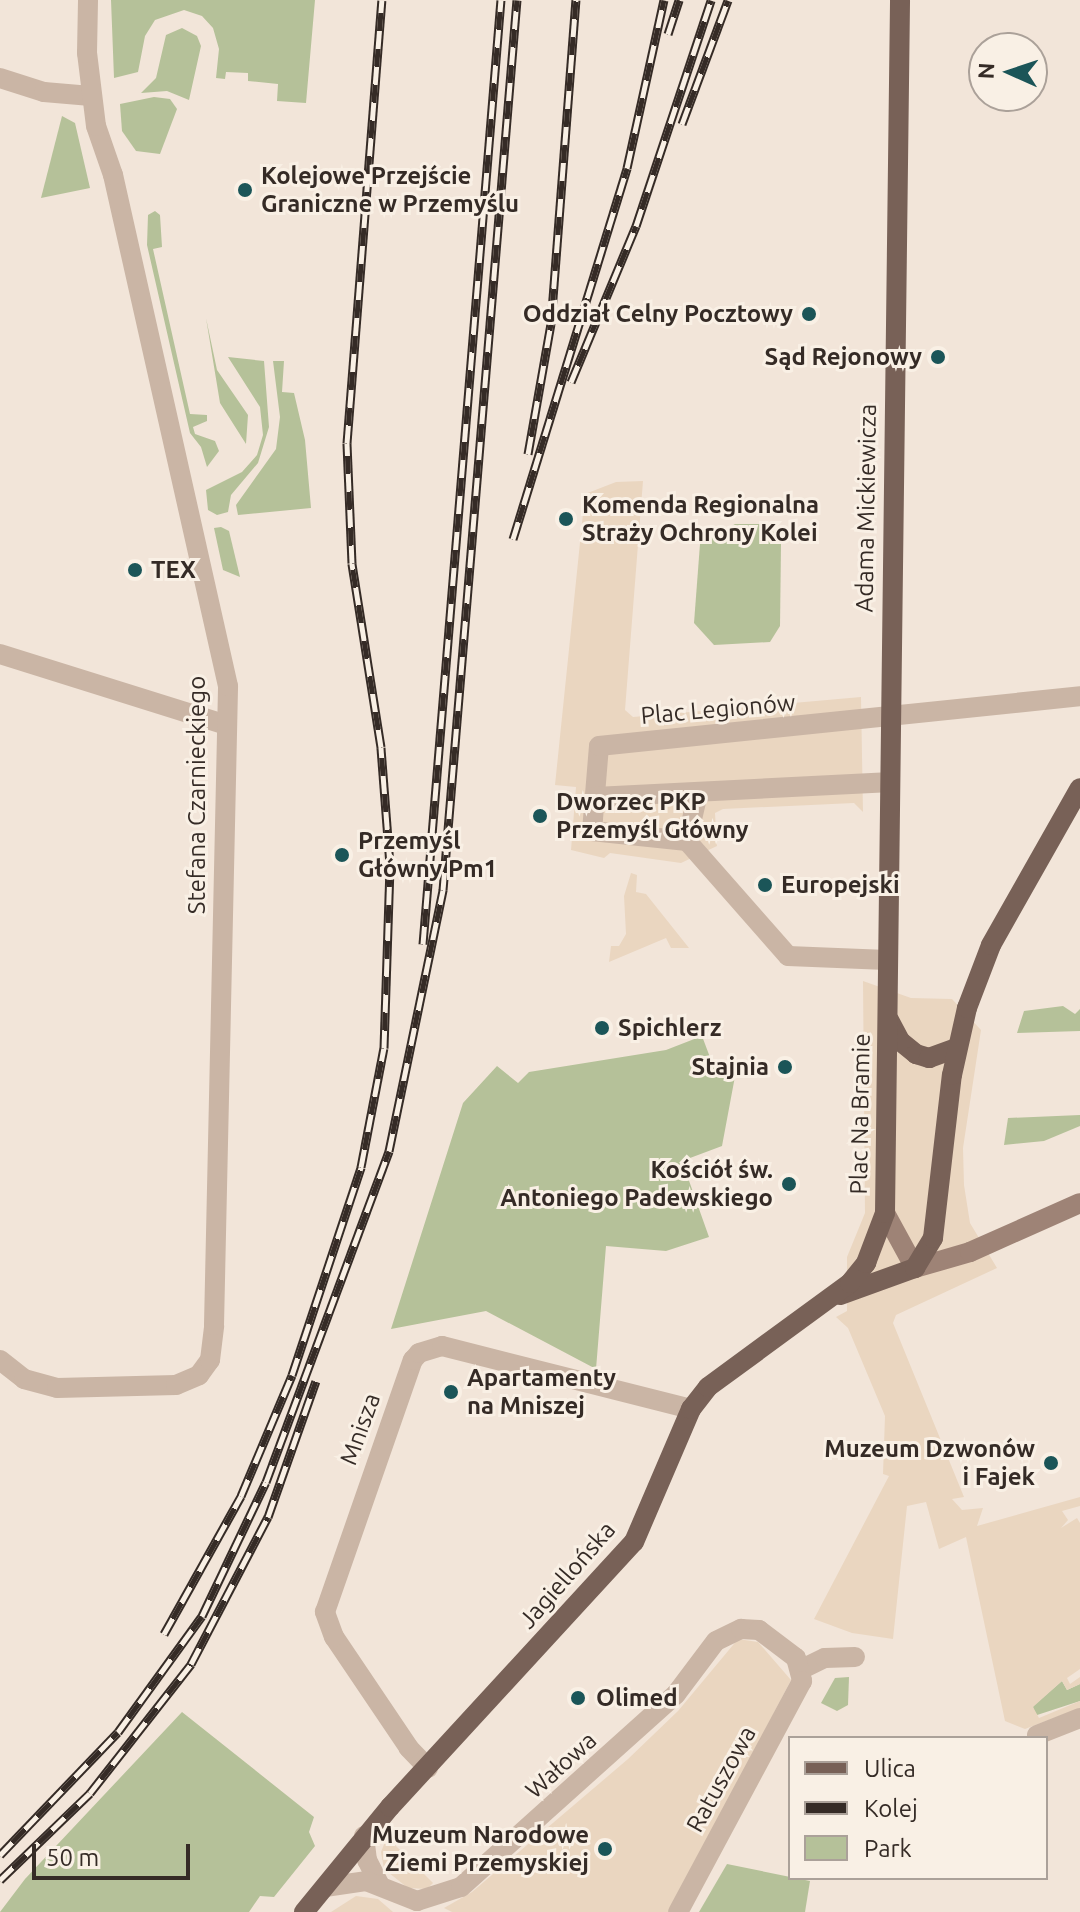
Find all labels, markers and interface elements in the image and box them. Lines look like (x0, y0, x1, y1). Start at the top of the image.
north arrow (968, 32, 1048, 112)
text: N (973, 62, 998, 80)
place label: Kolejowe Przejście Graniczne w Przemyślu (261, 162, 519, 218)
marker: Kolejowe Przejście Graniczne w Przemyślu (236, 181, 254, 199)
place label: Oddział Celny Pocztowy (523, 300, 793, 328)
marker: Oddział Celny Pocztowy (800, 305, 818, 323)
place label: Sąd Rejonowy (765, 343, 922, 371)
marker: Sąd Rejonowy (929, 348, 947, 366)
street label: Adama Mickiewicza (850, 404, 882, 612)
place label: Komenda Regionalna Straży Ochrony Kolei (582, 491, 819, 547)
marker: Komenda Regionalna Straży Ochrony Kolei (557, 510, 575, 528)
place label: TEX (151, 556, 196, 584)
marker: TEX (126, 561, 144, 579)
street label: Stefana Czarnieckiego (183, 676, 211, 914)
street label: Plac Legionów (639, 688, 797, 730)
place label: Dworzec PKP Przemyśl Główny (556, 788, 748, 844)
marker: Dworzec PKP Przemyśl Główny (531, 807, 549, 825)
place label: Przemyśl Główny Pm1 (358, 827, 497, 883)
marker: Przemyśl Główny Pm1 (333, 846, 351, 864)
place label: Europejski (781, 871, 900, 899)
marker: Europejski (756, 876, 774, 894)
place label: Spichlerz (618, 1014, 721, 1042)
marker: Spichlerz (593, 1019, 611, 1037)
street label: Plac Na Bramie (844, 1033, 876, 1195)
place label: Stajnia (692, 1053, 769, 1081)
marker: Stajnia (776, 1058, 794, 1076)
place label: Kościół św. Antoniego Padewskiego (500, 1156, 773, 1212)
marker: Kościół św. Antoniego Padewskiego (780, 1175, 798, 1193)
place label: Apartamenty na Mniszej (467, 1364, 616, 1420)
marker: Apartamenty na Mniszej (442, 1383, 460, 1401)
street label: Mnisza (334, 1389, 386, 1469)
place label: Muzeum Dzwonów i Fajek (824, 1435, 1035, 1491)
marker: Muzeum Dzwonów i Fajek (1042, 1454, 1060, 1472)
street label: Jagiellońska (513, 1516, 621, 1634)
place label: Olimed (596, 1684, 678, 1712)
marker: Olimed (567, 1687, 589, 1709)
street label: Ratuszowa (680, 1721, 762, 1837)
street label: Wałowa (520, 1726, 602, 1804)
legend (788, 1736, 1048, 1880)
text: Ulica (864, 1755, 916, 1782)
text: Kolej (864, 1795, 918, 1822)
place label: Muzeum Narodowe Ziemi Przemyskiej (372, 1821, 589, 1877)
scale bar (36, 1828, 194, 1878)
text: Park (864, 1835, 912, 1862)
marker: Muzeum Narodowe Ziemi Przemyskiej (596, 1840, 614, 1858)
text: 50 m (46, 1844, 99, 1871)

